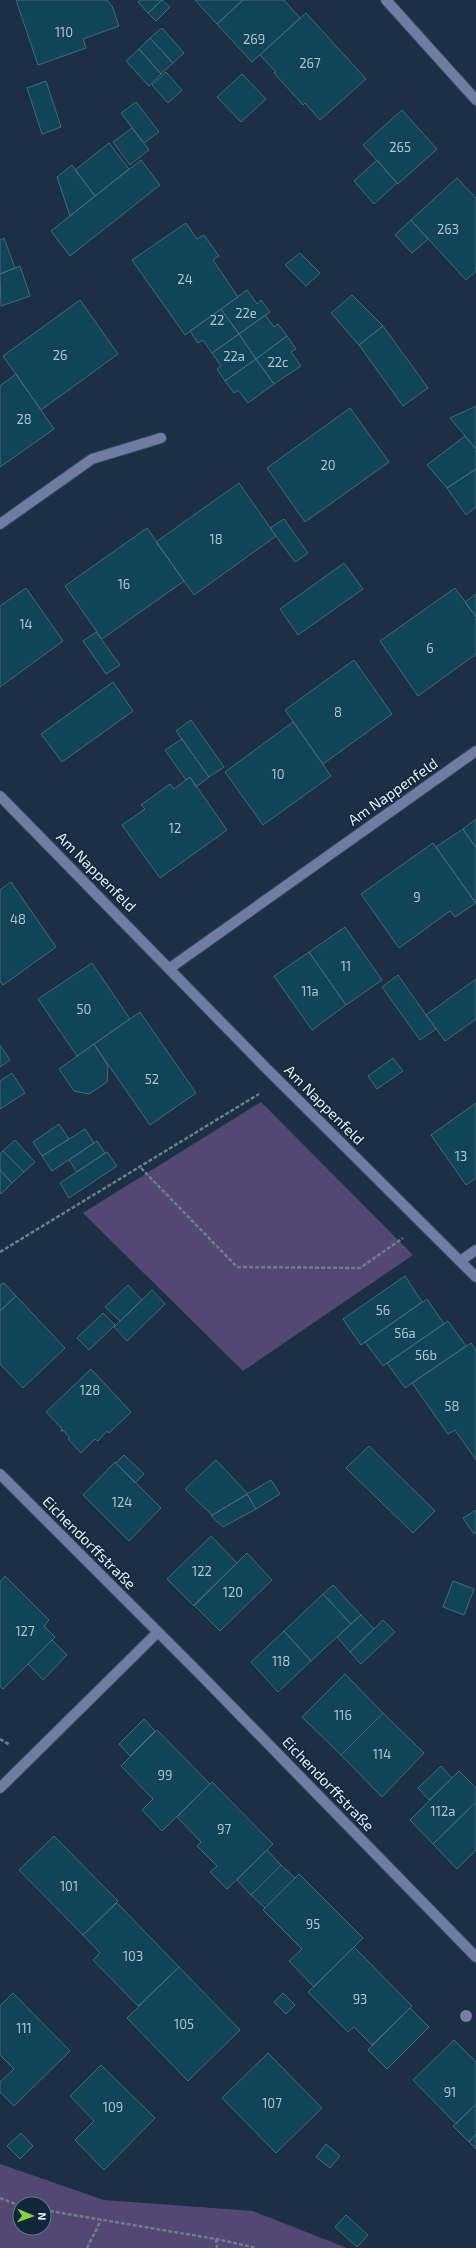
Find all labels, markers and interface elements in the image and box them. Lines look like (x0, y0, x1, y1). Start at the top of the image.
house number: 110 (55, 24, 73, 40)
house number: 269 (243, 31, 265, 47)
house number: 267 (299, 55, 321, 71)
house number: 265 (389, 139, 411, 155)
house number: 263 (437, 221, 459, 237)
house number: 24 (177, 271, 193, 287)
house number: 22e (235, 305, 257, 321)
house number: 22 (210, 312, 224, 328)
house number: 26 (53, 347, 67, 363)
house number: 22a (223, 348, 245, 364)
house number: 22c (268, 354, 288, 370)
house number: 28 (16, 411, 32, 427)
house number: 20 (320, 457, 336, 473)
house number: 18 (209, 531, 223, 547)
house number: 16 (118, 576, 130, 592)
house number: 14 (19, 616, 33, 632)
house number: 6 (426, 640, 434, 656)
house number: 8 (334, 704, 342, 720)
street label: Am Nappenfeld (344, 754, 441, 829)
house number: 10 (271, 766, 285, 782)
house number: 12 (169, 820, 181, 836)
street label: Am Nappenfeld (53, 828, 140, 915)
house number: 9 (413, 889, 421, 905)
house number: 48 (10, 911, 26, 927)
house number: 11 (341, 958, 351, 974)
house number: 11a (301, 983, 319, 999)
house number: 50 (77, 1001, 91, 1017)
street label: Am Nappenfeld (281, 1061, 368, 1148)
house number: 52 (145, 1071, 159, 1087)
house number: 13 (455, 1148, 467, 1164)
house number: 56 (376, 1302, 390, 1318)
house number: 56a (394, 1325, 416, 1341)
house number: 56b (415, 1347, 437, 1363)
house number: 128 (80, 1382, 100, 1398)
house number: 58 (445, 1398, 459, 1414)
street label: Eichendorffstraße (39, 1492, 140, 1593)
house number: 124 (112, 1494, 132, 1510)
house number: 122 (192, 1563, 212, 1579)
house number: 120 (223, 1584, 243, 1600)
house number: 127 (15, 1623, 35, 1639)
house number: 118 (272, 1653, 290, 1669)
house number: 116 (334, 1707, 352, 1723)
street label: Eichendorffstraße (279, 1732, 378, 1834)
house number: 114 (373, 1746, 391, 1762)
house number: 99 (158, 1767, 172, 1783)
house number: 112a (431, 1803, 455, 1819)
house number: 97 (217, 1821, 231, 1837)
house number: 101 (60, 1878, 78, 1894)
house number: 95 (306, 1916, 320, 1932)
house number: 103 (123, 1948, 143, 1964)
house number: 93 (353, 1991, 367, 2007)
house number: 105 (174, 2016, 194, 2032)
house number: 111 (16, 2020, 32, 2036)
house number: 91 (444, 2084, 456, 2100)
house number: 107 (262, 2095, 282, 2111)
house number: 109 (103, 2099, 123, 2115)
north arrow (12, 2196, 52, 2236)
text: N (36, 2212, 49, 2221)

